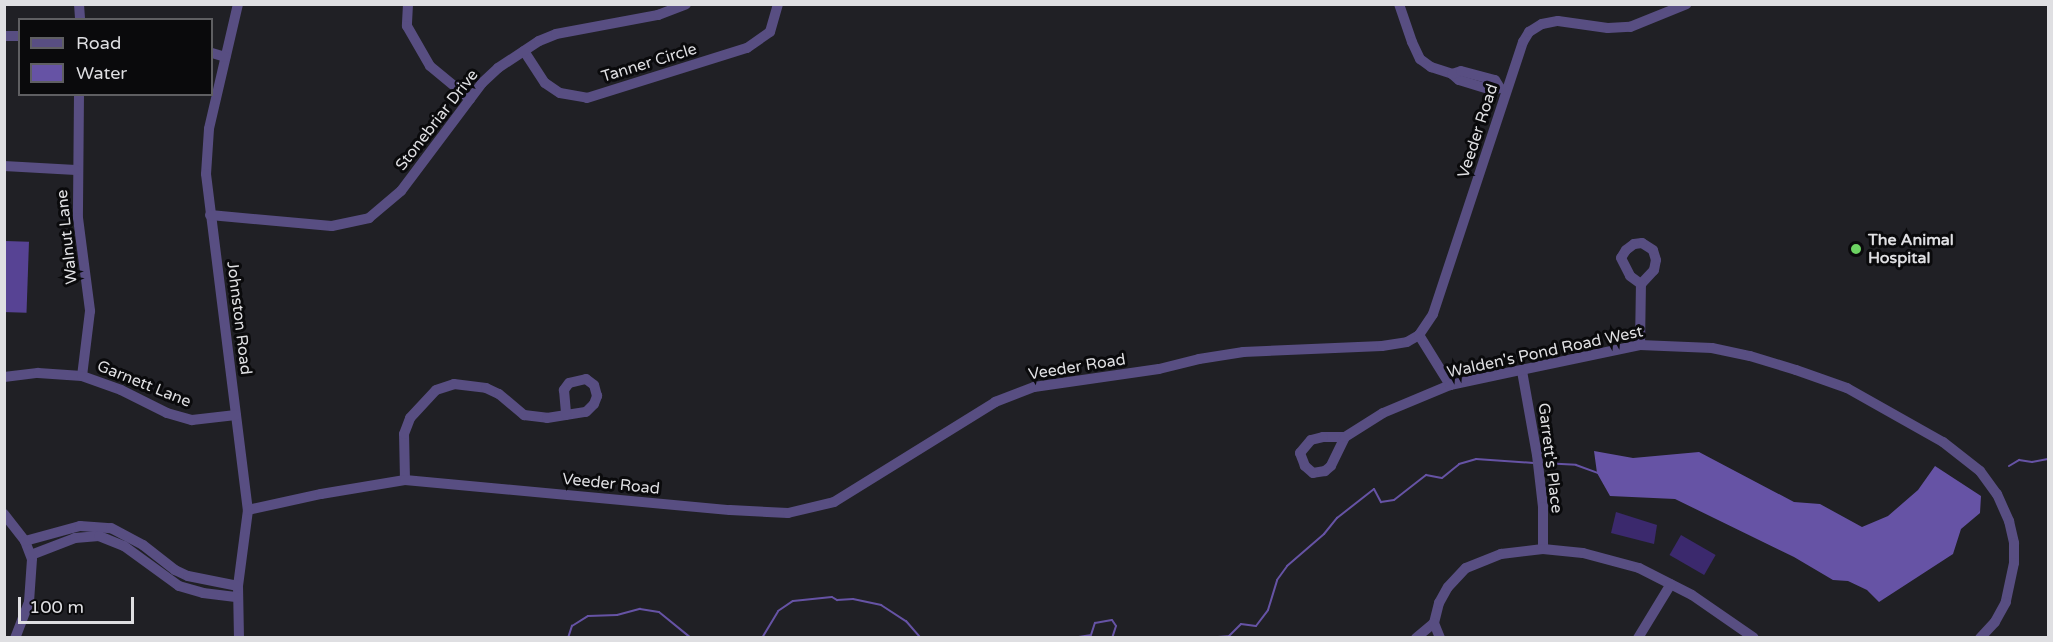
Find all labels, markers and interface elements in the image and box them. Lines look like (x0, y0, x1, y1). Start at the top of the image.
legend (18, 18, 213, 96)
text: Road (76, 32, 121, 54)
street label: Tanner Circle (599, 39, 699, 87)
text: Water (76, 62, 127, 84)
street label: Stonebriar Drive (392, 66, 482, 174)
street label: Veeder Road (1454, 81, 1502, 181)
street label: Walnut Lane (52, 189, 82, 285)
place label: The Animal Hospital (1868, 230, 1954, 268)
marker: The Animal Hospital (1849, 242, 1863, 256)
street label: Johnston Road (223, 260, 255, 376)
street label: Walden's Pond Road West (1445, 322, 1645, 382)
street label: Veeder Road (1027, 350, 1127, 384)
street label: Garnett Lane (94, 356, 194, 412)
street label: Garrett's Place (1534, 402, 1566, 514)
street label: Veeder Road (561, 469, 661, 499)
scale bar (21, 585, 136, 623)
text: 100 m (29, 596, 84, 618)

